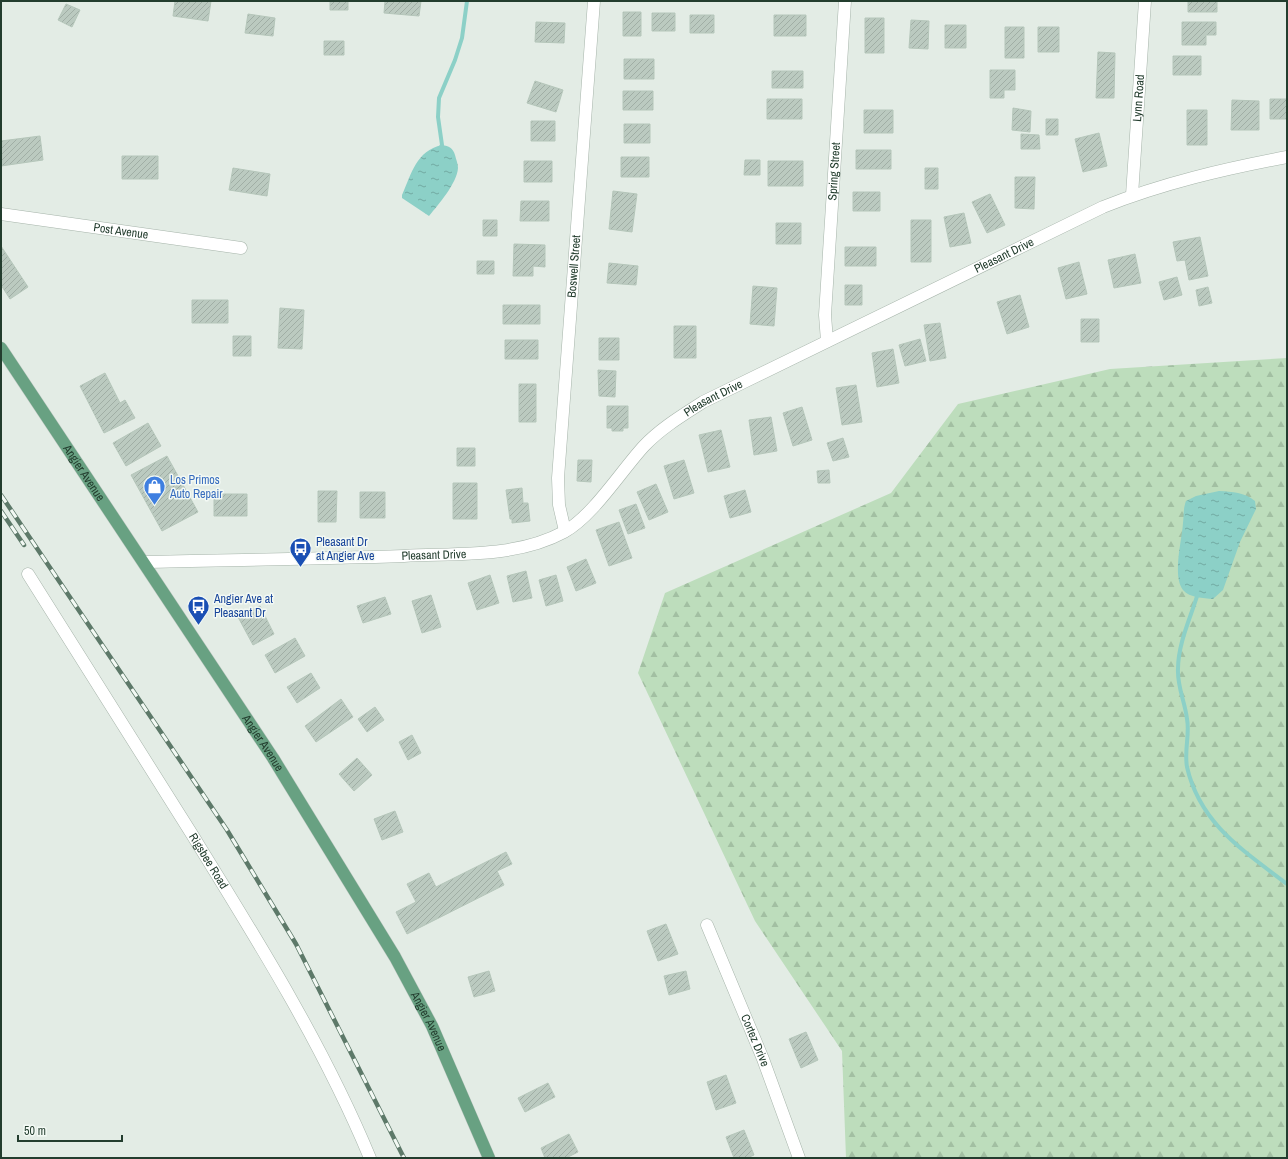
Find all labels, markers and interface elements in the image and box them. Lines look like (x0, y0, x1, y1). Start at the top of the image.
street label: Lynn Road (1129, 74, 1148, 122)
street label: Spring Street (824, 142, 844, 201)
street label: Post Avenue (92, 219, 149, 243)
street label: Boswell Street (564, 234, 584, 298)
street label: Pleasant Drive (971, 234, 1037, 277)
street label: Pleasant Drive (681, 376, 745, 420)
street label: Angier Avenue (59, 441, 108, 504)
place label: Los Primos Auto Repair (169, 472, 223, 502)
shop icon: Los Primos Auto Repair (142, 474, 168, 507)
place label: Pleasant Dr at Angier Ave (316, 534, 374, 564)
bus stop icon: Pleasant Dr at Angier Ave (288, 536, 314, 569)
street label: Pleasant Drive (401, 546, 467, 564)
place label: Angier Ave at Pleasant Dr (213, 591, 273, 621)
bus stop icon: Angier Ave at Pleasant Dr (186, 593, 212, 626)
street label: Angier Avenue (238, 711, 287, 774)
street label: Rigsbee Road (185, 830, 232, 892)
street label: Angier Avenue (407, 988, 450, 1054)
street label: Cortez Drive (737, 1012, 773, 1069)
scale bar (18, 1117, 122, 1143)
text: 50 m (24, 1123, 46, 1139)

